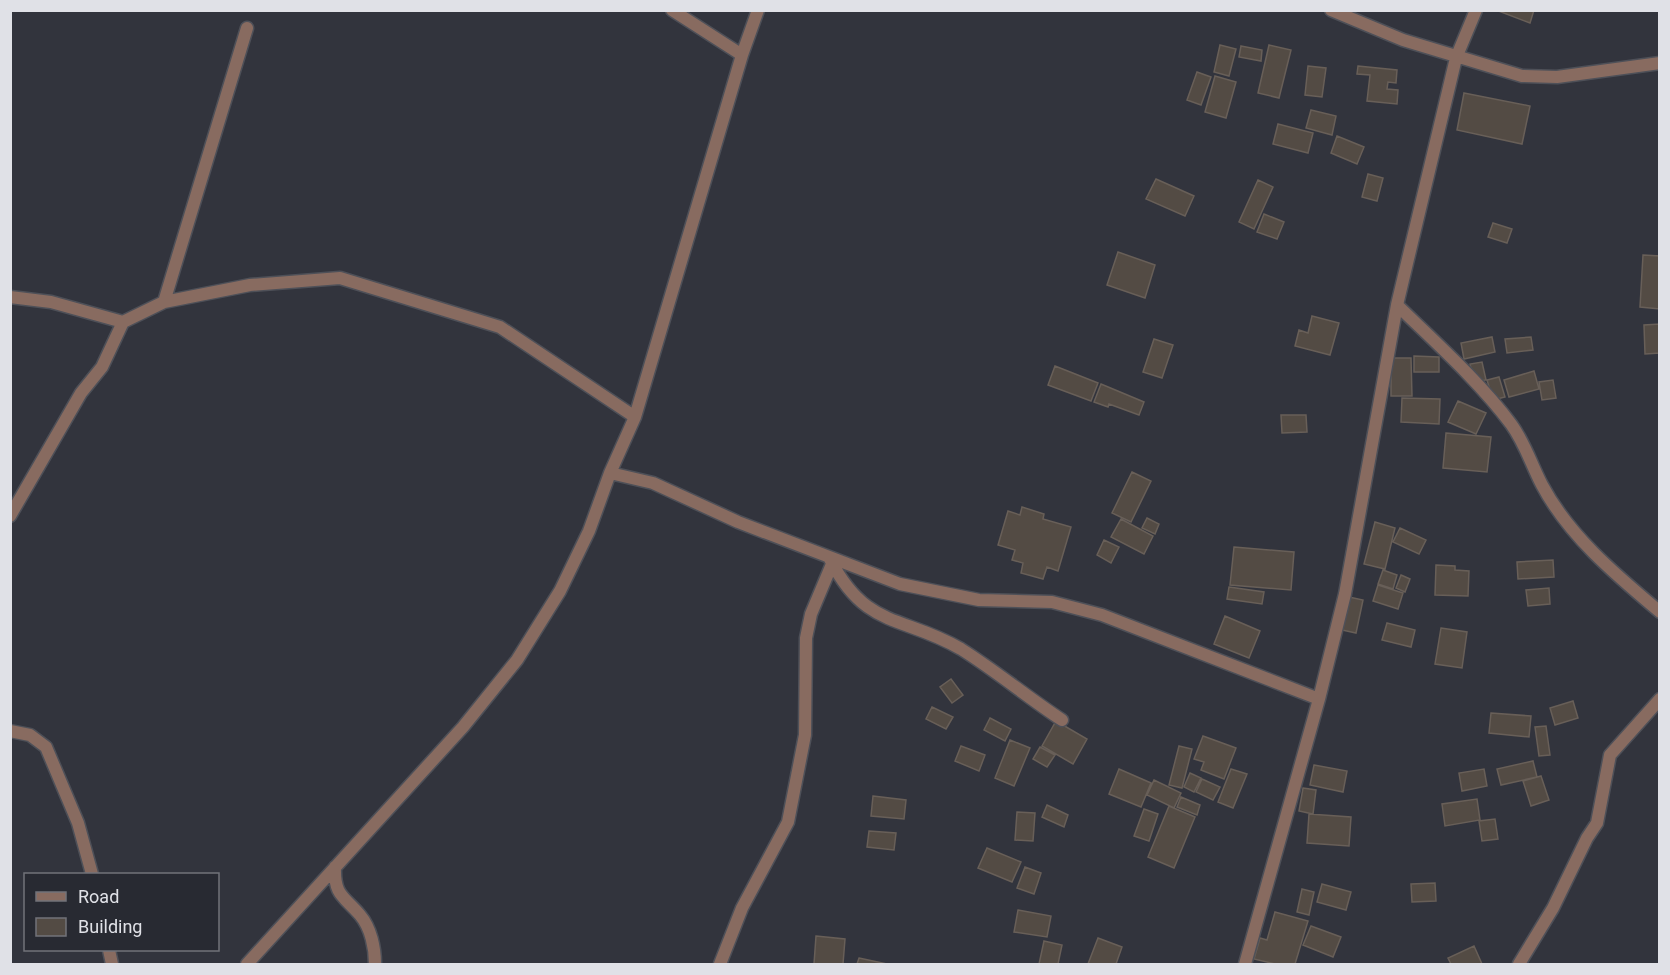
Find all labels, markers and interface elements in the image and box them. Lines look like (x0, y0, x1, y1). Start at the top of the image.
legend (24, 873, 219, 951)
text: Road (78, 886, 119, 907)
text: Building (78, 916, 142, 937)

